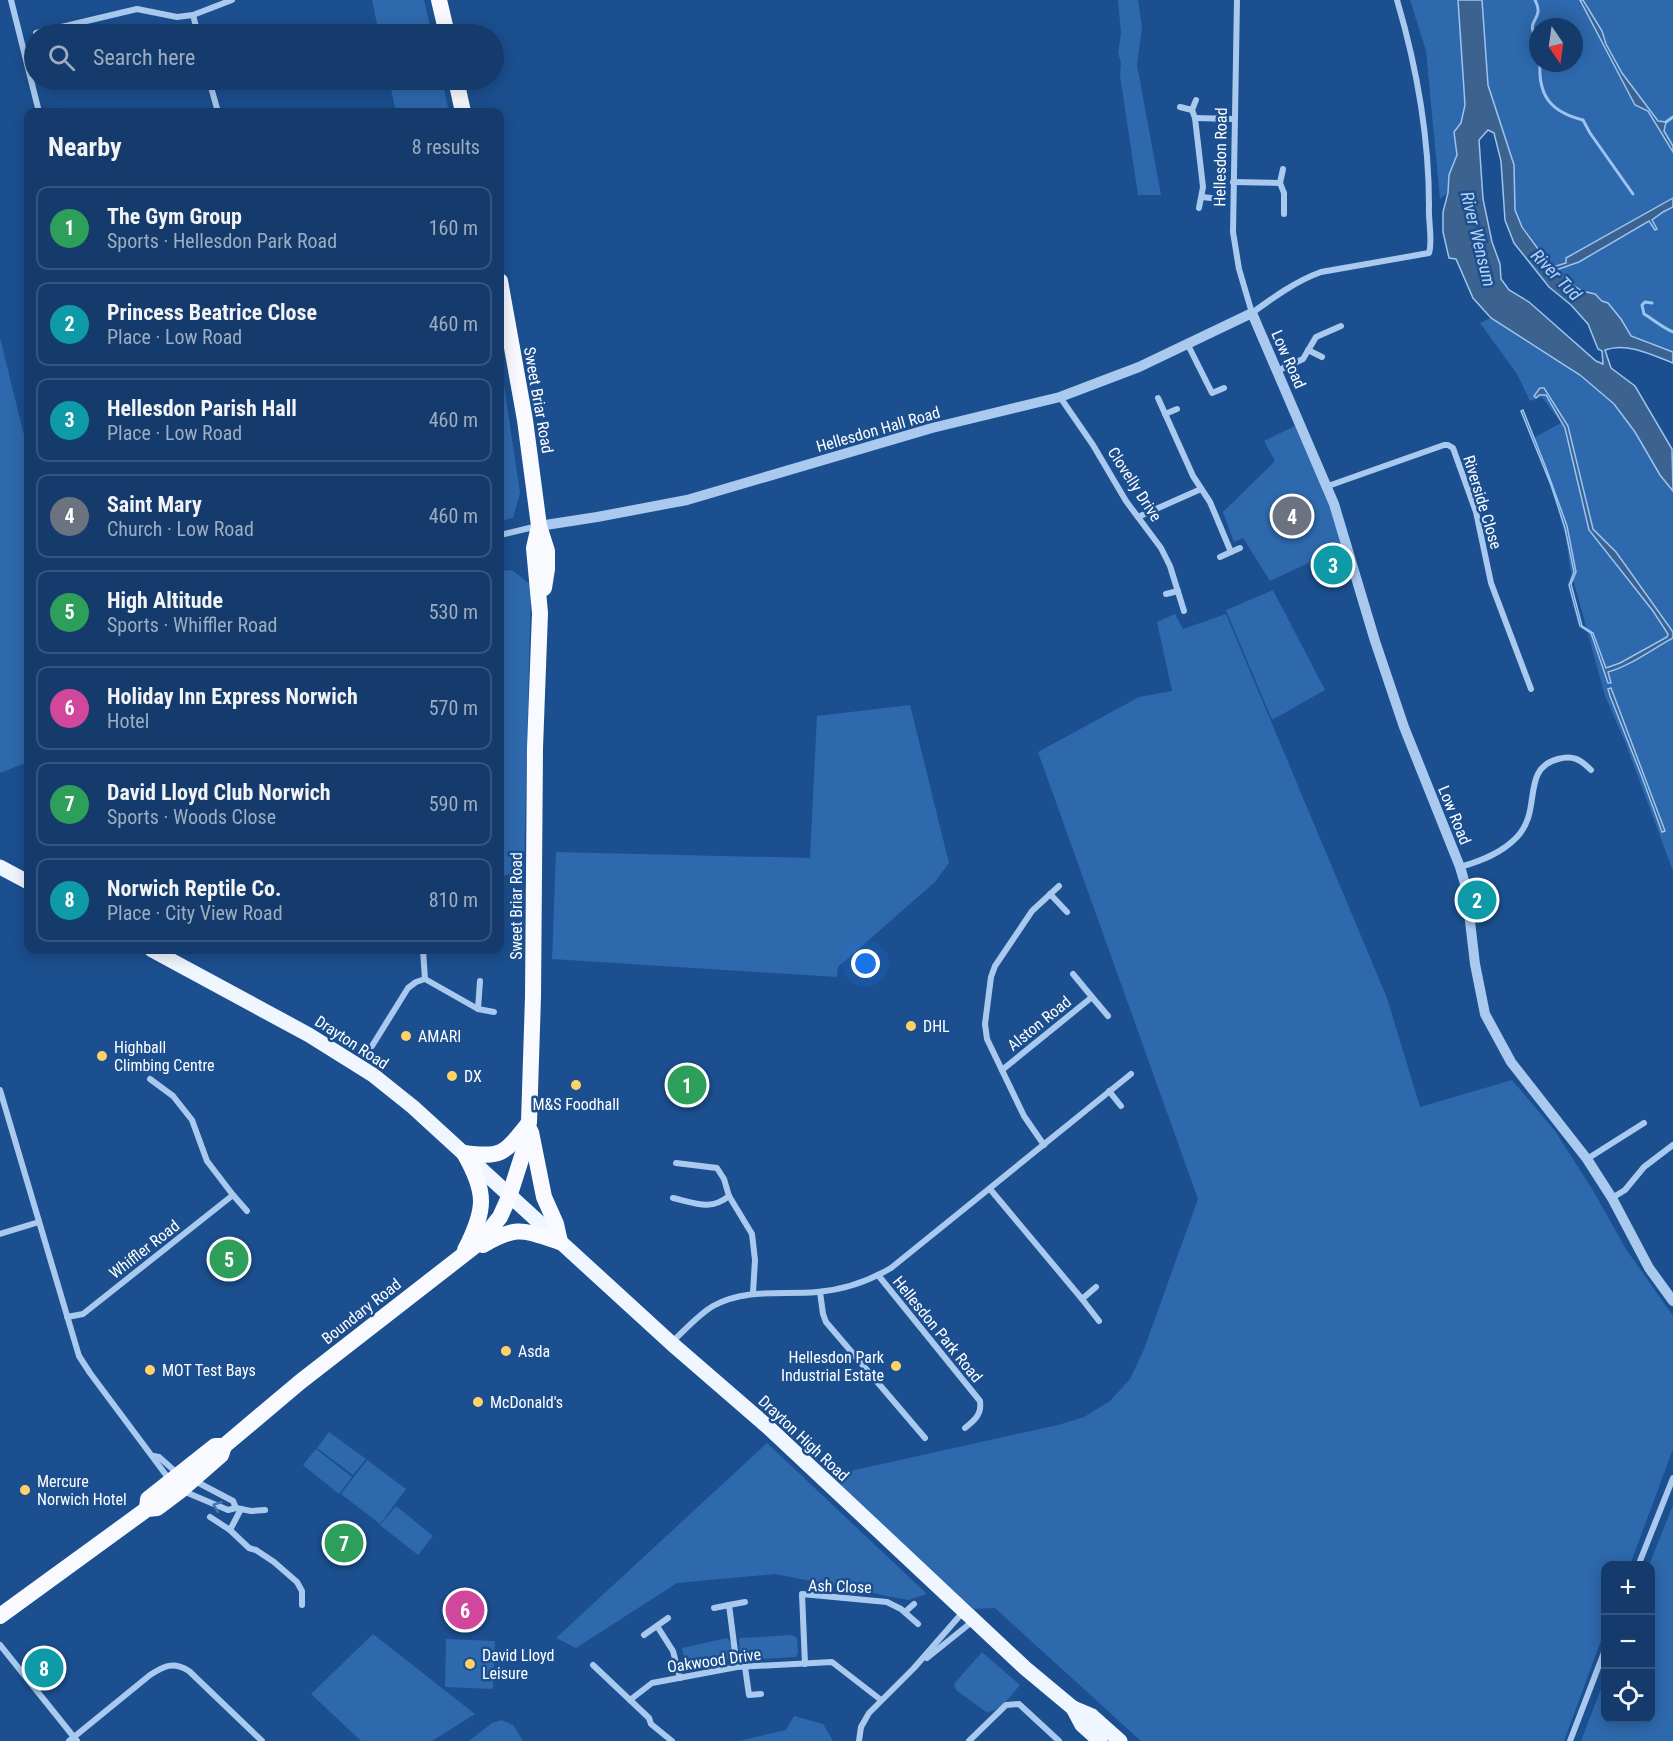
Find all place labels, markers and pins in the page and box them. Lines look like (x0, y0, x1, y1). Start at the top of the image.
pin: 4 (1272, 494, 1312, 538)
pin: 3 (1314, 542, 1352, 588)
pin: 2 (1458, 878, 1496, 922)
place label: DHL (923, 1017, 950, 1036)
marker: DHL (904, 1019, 918, 1033)
place label: AMARI (418, 1027, 461, 1046)
marker: AMARI (399, 1029, 413, 1043)
place label: Highball Climbing Centre (114, 1038, 215, 1075)
marker: Highball Climbing Centre (95, 1049, 109, 1063)
pin: 1 (668, 1062, 706, 1108)
place label: DX (464, 1067, 482, 1086)
marker: DX (445, 1069, 459, 1083)
marker: M&S Foodhall (569, 1078, 583, 1092)
place label: M&S Foodhall (532, 1095, 620, 1114)
pin: 5 (210, 1236, 248, 1282)
place label: Asda (518, 1342, 550, 1361)
marker: Asda (499, 1344, 513, 1358)
place label: Hellesdon Park Industrial Estate (781, 1348, 885, 1385)
marker: Hellesdon Park Industrial Estate (889, 1359, 903, 1373)
place label: MOT Test Bays (162, 1361, 256, 1380)
marker: MOT Test Bays (143, 1363, 157, 1377)
place label: McDonald's (490, 1393, 563, 1412)
marker: McDonald's (471, 1395, 485, 1409)
place label: Mercure Norwich Hotel (37, 1472, 127, 1509)
marker: Mercure Norwich Hotel (18, 1483, 32, 1497)
pin: 7 (324, 1520, 364, 1566)
pin: 6 (446, 1588, 484, 1632)
pin: 8 (24, 1646, 63, 1690)
place label: David Lloyd Leisure (482, 1646, 555, 1683)
marker: David Lloyd Leisure (463, 1657, 477, 1671)

